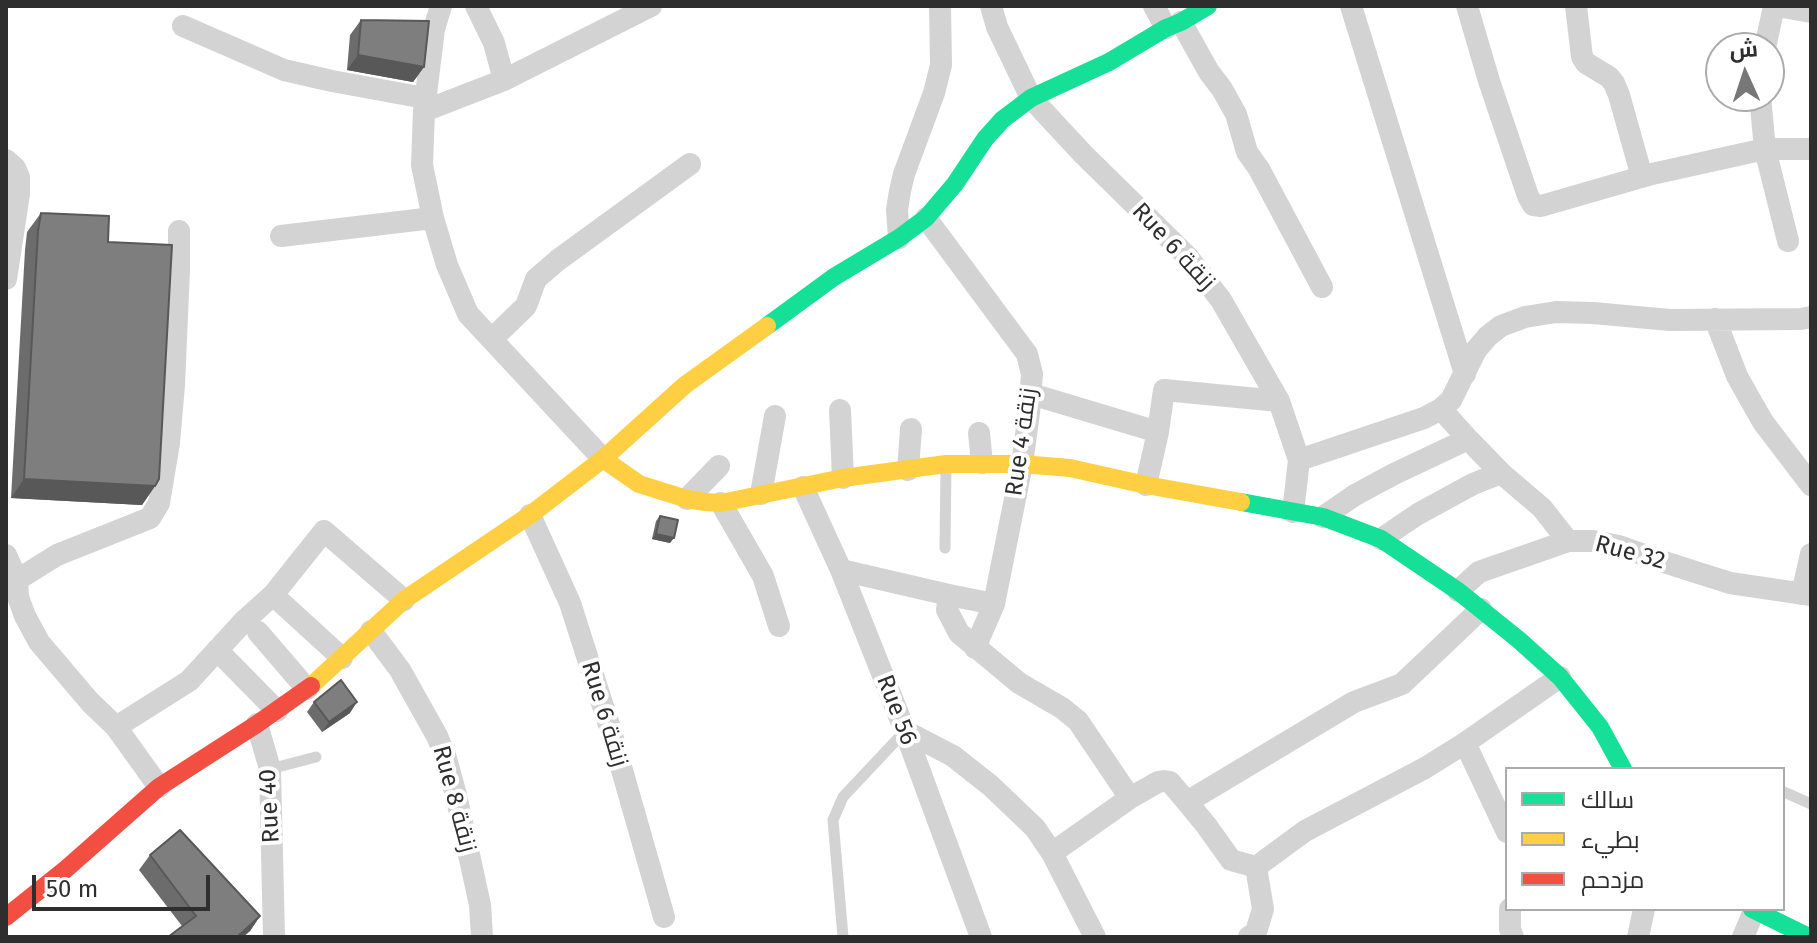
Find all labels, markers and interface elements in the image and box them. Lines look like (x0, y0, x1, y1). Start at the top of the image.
north arrow (1705, 32, 1785, 112)
text: ش (1729, 35, 1759, 64)
street label: Rue 6 زنقة (1125, 197, 1221, 297)
street label: Rue 4 زنقة (1000, 386, 1044, 498)
street label: Rue 32 (1592, 530, 1668, 576)
street label: Rue 6 زنقة (574, 658, 634, 770)
street label: Rue 56 (870, 671, 922, 749)
street label: Rue 8 زنقة (426, 742, 482, 856)
legend (1505, 767, 1785, 911)
street label: Rue 40 (254, 768, 286, 844)
text: سالك (1581, 786, 1634, 814)
text: بطيء (1581, 826, 1640, 854)
scale bar (36, 859, 214, 909)
text: مزدحم (1581, 866, 1644, 894)
text: 50 m (46, 875, 98, 903)

